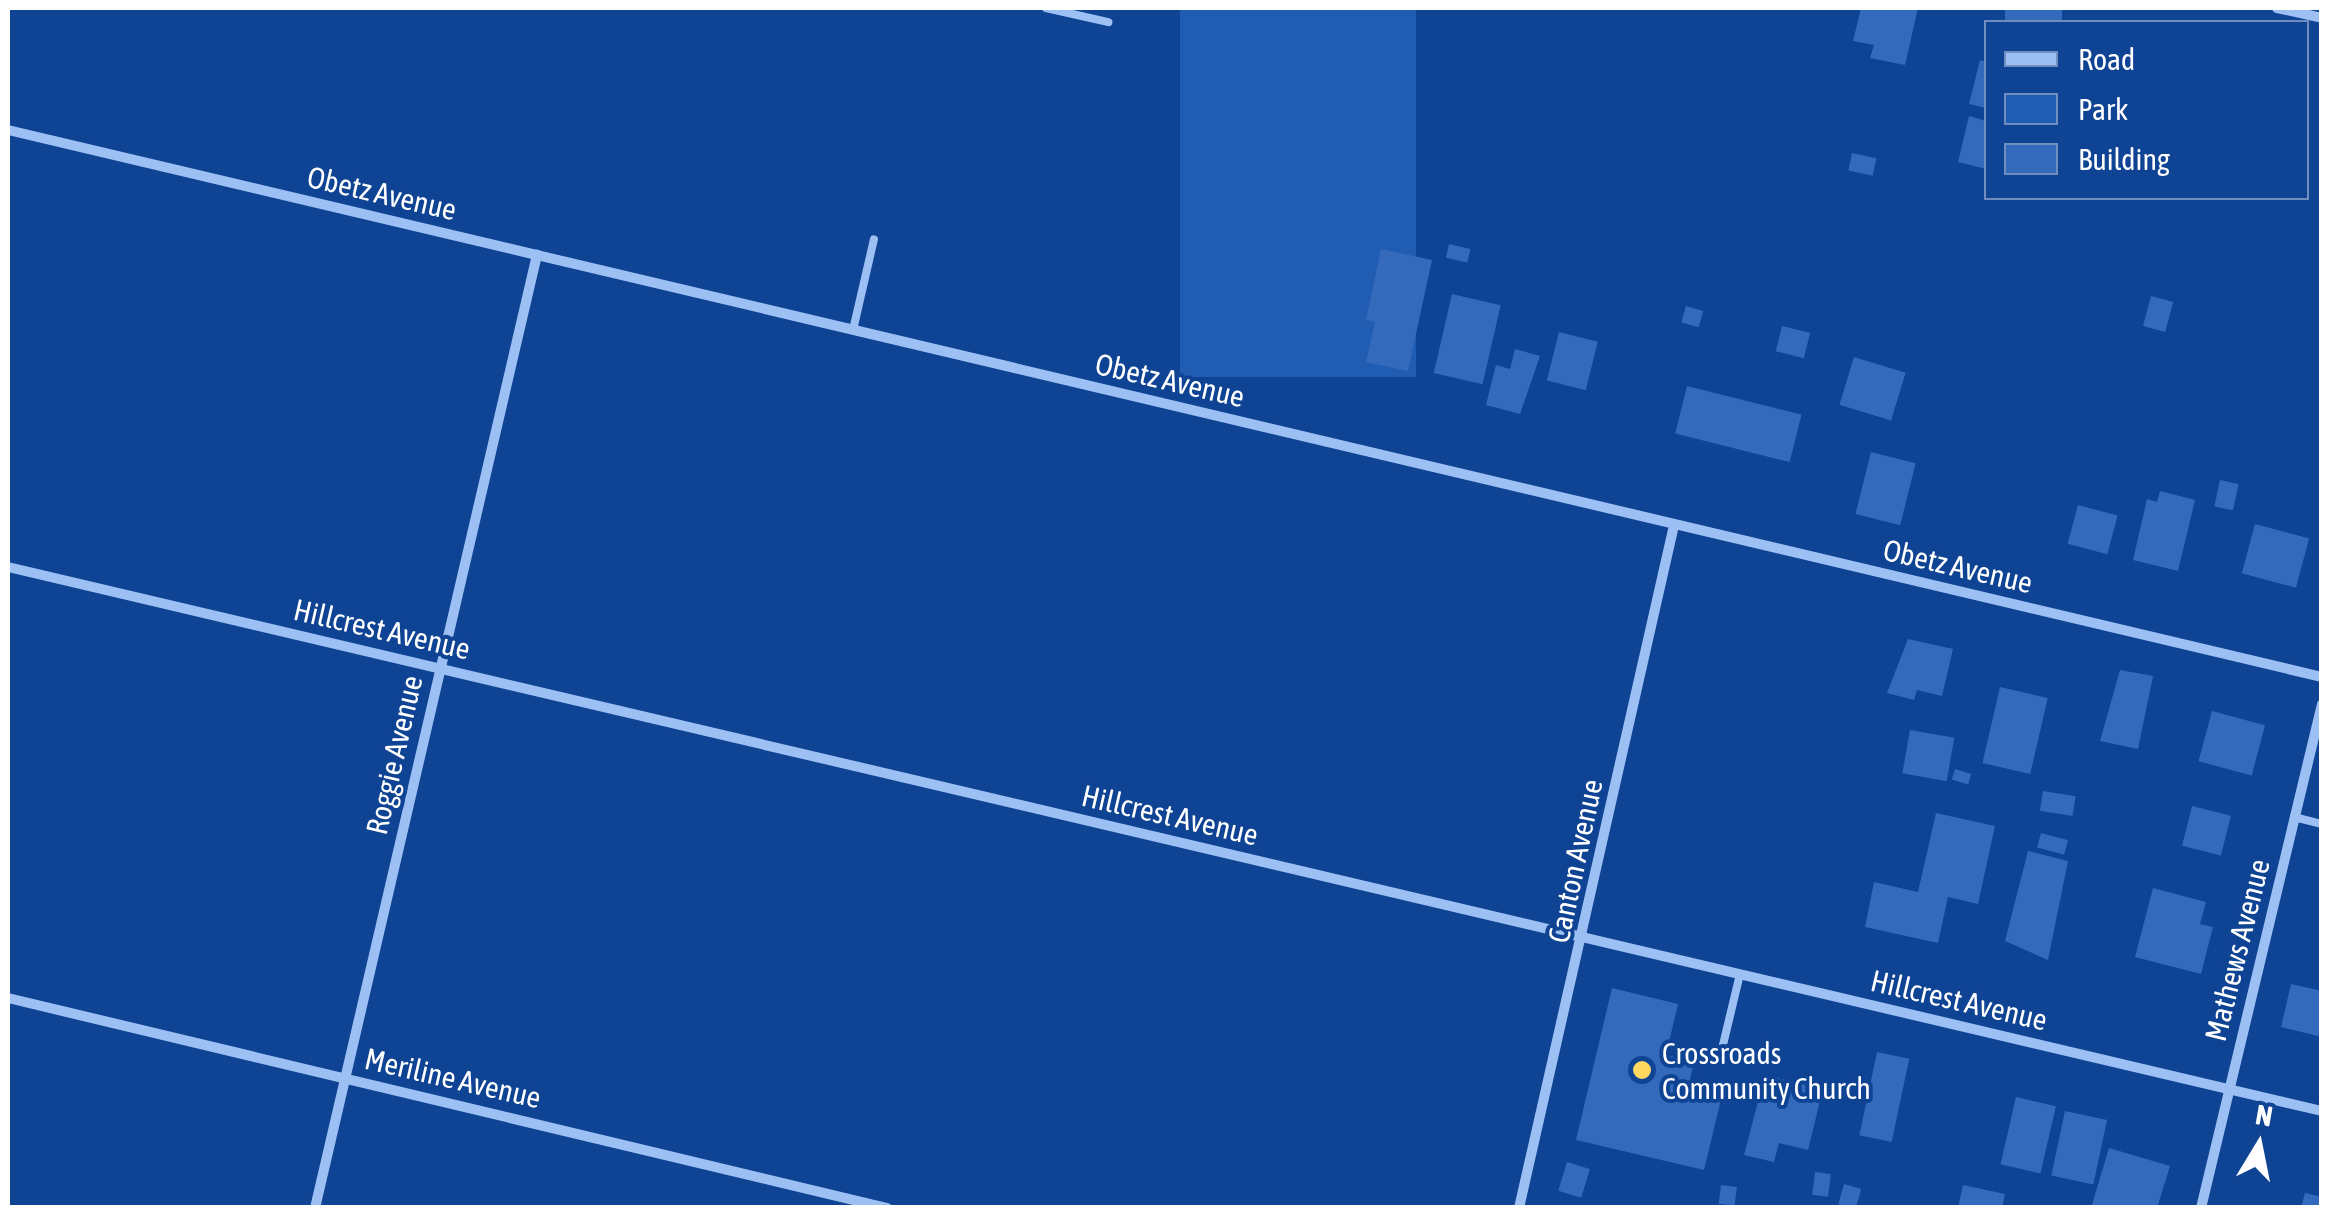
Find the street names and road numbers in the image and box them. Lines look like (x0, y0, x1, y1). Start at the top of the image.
street label: Obetz Avenue (304, 158, 460, 228)
street label: Obetz Avenue (1092, 345, 1248, 415)
street label: Obetz Avenue (1880, 531, 2036, 601)
street label: Hillcrest Avenue (290, 591, 474, 667)
street label: Roggie Avenue (358, 672, 430, 838)
street label: Canton Avenue (1540, 776, 1610, 946)
street label: Hillcrest Avenue (1078, 777, 1262, 853)
street label: Mathews Avenue (2197, 855, 2277, 1045)
street label: Hillcrest Avenue (1867, 962, 2051, 1038)
street label: Meriline Avenue (361, 1040, 545, 1116)

